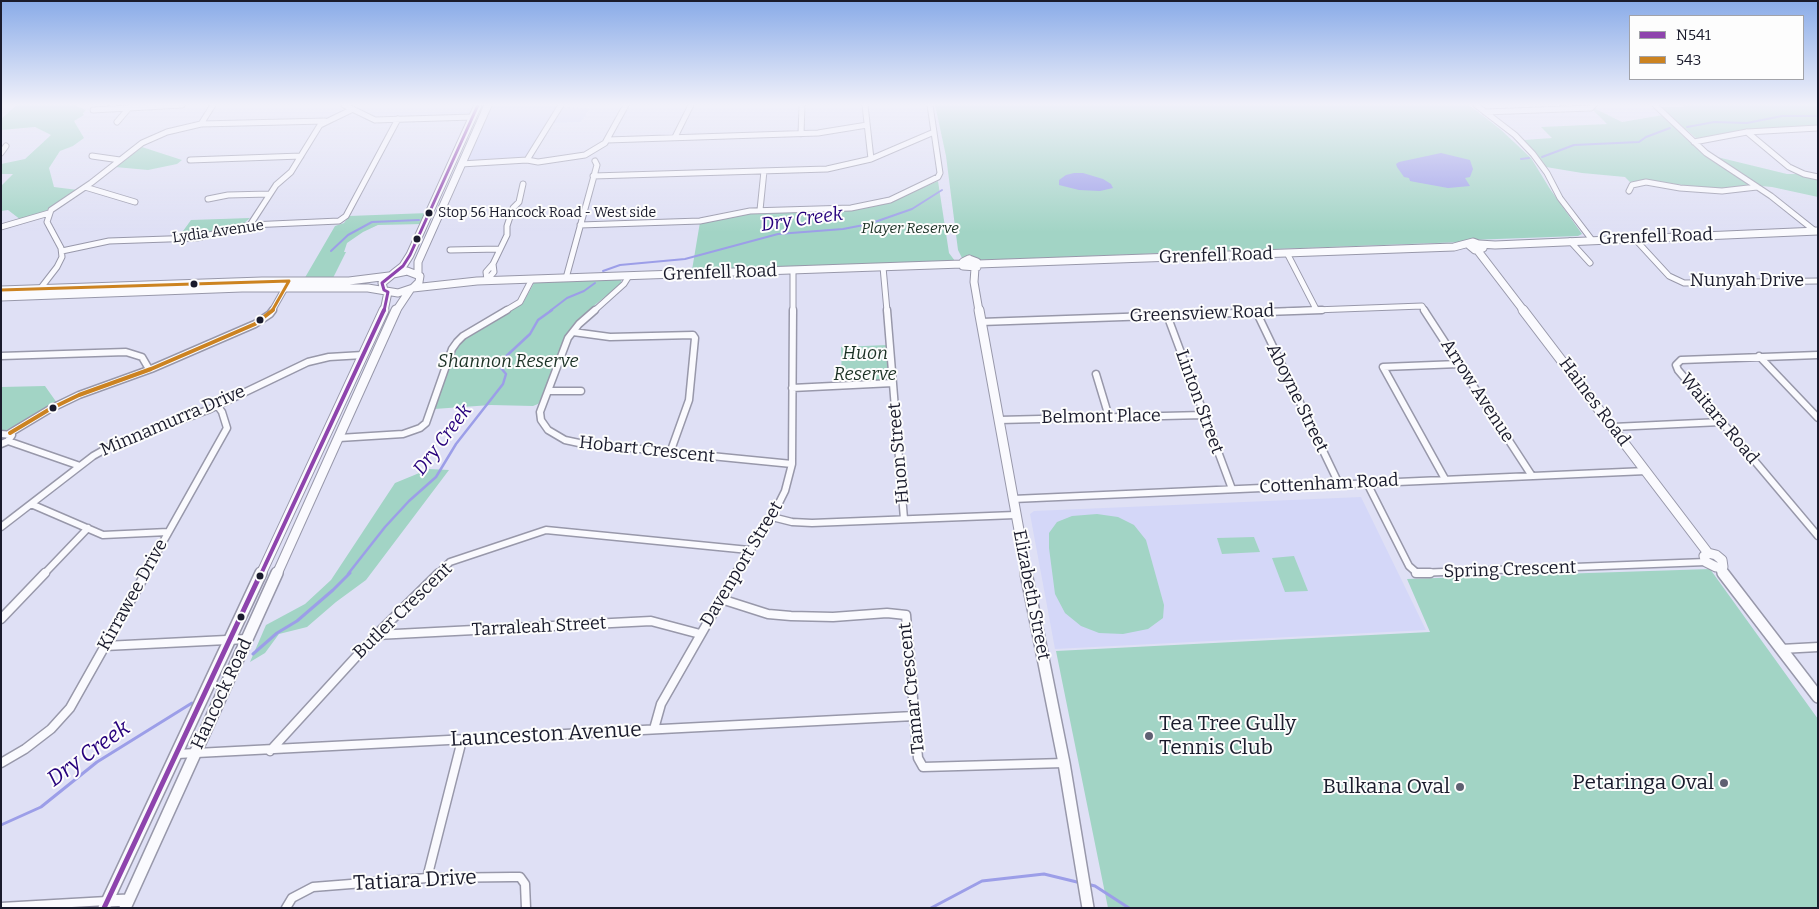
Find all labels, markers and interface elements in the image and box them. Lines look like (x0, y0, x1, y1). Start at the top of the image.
legend (1629, 15, 1804, 80)
text: N541 (1676, 26, 1711, 44)
text: 543 (1676, 51, 1701, 69)
water label: Dry Creek (759, 203, 845, 237)
place label: Stop 56 Hancock Road - West side (438, 205, 656, 221)
marker: Stop 56 Hancock Road - West side (424, 208, 434, 218)
street label: Lydia Avenue (171, 217, 265, 247)
park label: Player Reserve (861, 220, 959, 238)
street label: Grenfell Road (1599, 224, 1713, 250)
unlabelled marker (412, 234, 422, 244)
street label: Grenfell Road (1159, 243, 1273, 269)
street label: Grenfell Road (663, 260, 777, 286)
street label: Nunyah Drive (1690, 270, 1804, 292)
unlabelled marker (189, 279, 199, 289)
street label: Greensview Road (1129, 301, 1275, 327)
unlabelled marker (255, 315, 265, 325)
street label: Arrow Avenue (1436, 335, 1518, 447)
street label: Aboyne Street (1261, 340, 1333, 456)
park label: Huon Reserve (833, 343, 897, 386)
street label: Linton Street (1170, 347, 1228, 457)
park label: Shannon Reserve (438, 351, 578, 373)
street label: Haines Road (1554, 354, 1634, 450)
street label: Waitara Road (1675, 369, 1763, 469)
street label: Minnamurra Drive (97, 381, 249, 461)
water label: Dry Creek (409, 400, 477, 480)
street label: Huon Street (884, 401, 914, 505)
unlabelled marker (48, 403, 58, 413)
street label: Belmont Place (1041, 405, 1161, 429)
street label: Hobart Crescent (578, 432, 716, 468)
street label: Cottenham Road (1259, 470, 1399, 498)
street label: Davenport Street (696, 497, 788, 631)
street label: Elizabeth Street (1008, 528, 1054, 662)
street label: Kirrawee Drive (93, 536, 173, 654)
street label: Spring Crescent (1443, 557, 1577, 583)
street label: Butler Crescent (349, 558, 457, 664)
unlabelled marker (255, 571, 265, 581)
unlabelled marker (236, 612, 246, 622)
street label: Tarraleah Street (471, 613, 607, 641)
street label: Tamar Crescent (894, 621, 930, 755)
street label: Hancock Road (187, 635, 257, 753)
place label: Tea Tree Gully Tennis Club (1159, 711, 1296, 761)
water label: Dry Creek (42, 715, 136, 793)
street label: Launceston Avenue (450, 717, 642, 753)
marker: Tea Tree Gully Tennis Club (1143, 730, 1155, 742)
place label: Petaringa Oval (1572, 770, 1714, 796)
place label: Bulkana Oval (1322, 774, 1450, 800)
marker: Petaringa Oval (1718, 777, 1730, 789)
marker: Bulkana Oval (1454, 781, 1466, 793)
street label: Tatiara Drive (353, 865, 477, 897)

